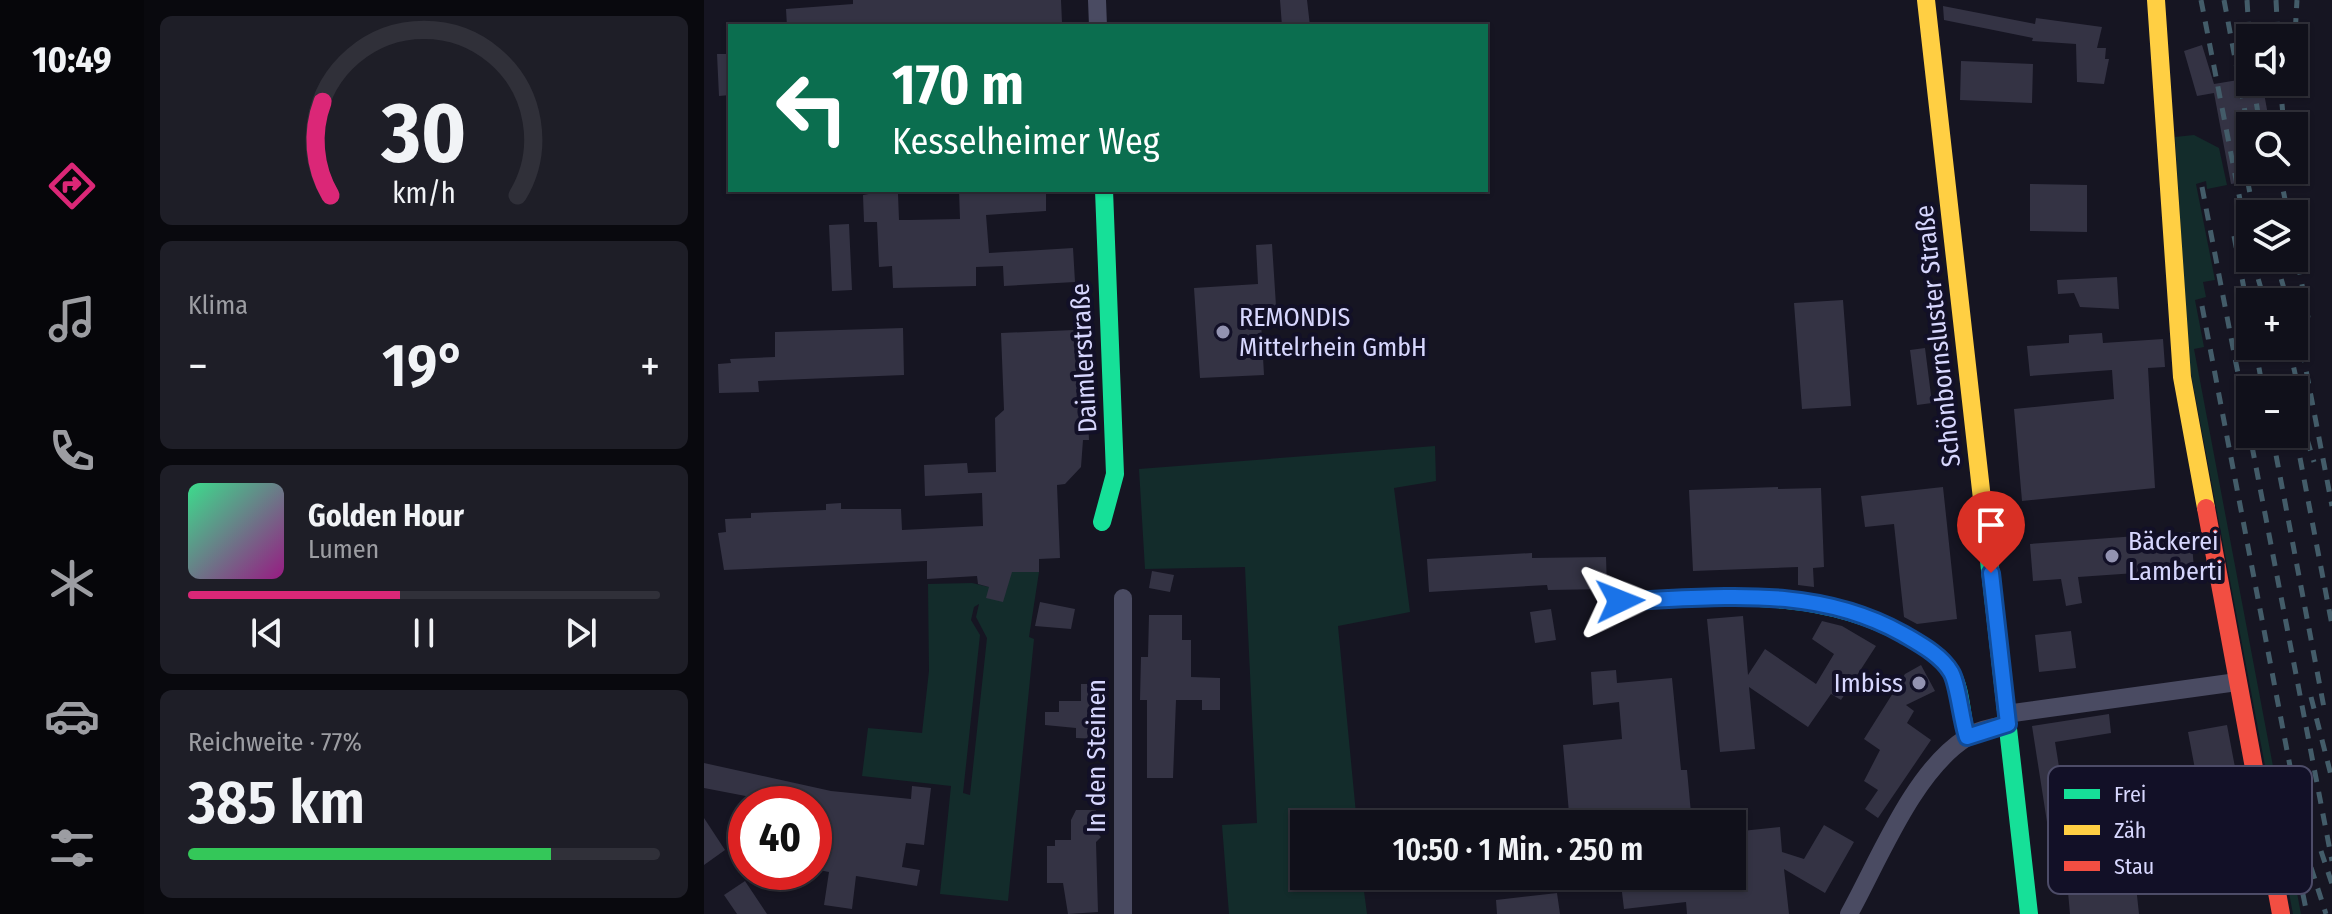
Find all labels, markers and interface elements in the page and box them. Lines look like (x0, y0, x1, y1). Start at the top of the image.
map controls (2236, 24, 2308, 448)
button: sound (2236, 24, 2308, 96)
text: 10:49 (32, 38, 112, 82)
text: 170 m (892, 52, 1024, 119)
icon: left (760, 56, 864, 160)
text: 30 (381, 84, 466, 184)
button: search (2236, 112, 2308, 184)
text: Kesselheimer Weg (892, 120, 1160, 164)
icon: directions (44, 158, 100, 214)
text: km/h (392, 176, 456, 211)
button: layers (2236, 200, 2308, 272)
street label: Schönbornsluster Straße (1909, 203, 1967, 469)
street label: Daimlerstraße (1065, 282, 1103, 434)
button: + (2236, 288, 2308, 360)
text: Klima (188, 290, 248, 321)
icon: music (44, 291, 100, 347)
place label: REMONDIS Mittelrhein GmbH (1239, 302, 1427, 363)
marker: REMONDIS Mittelrhein GmbH (1214, 323, 1232, 341)
text: 19° (382, 330, 466, 402)
text: − (188, 340, 208, 393)
text: + (640, 340, 660, 393)
button: − (2236, 376, 2308, 448)
icon: phone (44, 423, 100, 479)
pin (1957, 491, 2025, 573)
text: Golden Hour (308, 498, 464, 534)
icon: arrive (1969, 503, 2013, 547)
place label: Bäckerei Lamberti (2128, 526, 2223, 587)
text: Lumen (308, 534, 379, 565)
marker: Bäckerei Lamberti (2103, 547, 2121, 565)
icon: climate (44, 555, 100, 611)
position arrow (1578, 559, 1662, 643)
icon: previous (245, 611, 289, 655)
icon: pause (402, 611, 446, 655)
icon: next (559, 611, 603, 655)
place label: Imbiss (1834, 668, 1903, 699)
marker: Imbiss (1910, 674, 1928, 692)
street label: In den Steinen (1081, 679, 1112, 833)
icon: car (44, 688, 100, 744)
text: Reichweite · 77% (188, 727, 362, 758)
legend (2048, 766, 2312, 894)
text: 385 km (188, 767, 365, 839)
text: Frei (2114, 781, 2146, 808)
speed limit sign: 40 (728, 786, 832, 890)
text: Zäh (2114, 817, 2146, 844)
icon: filters (44, 820, 100, 876)
text: 10:50 · 1 Min. · 250 m (1393, 832, 1643, 868)
text: Stau (2114, 853, 2154, 880)

